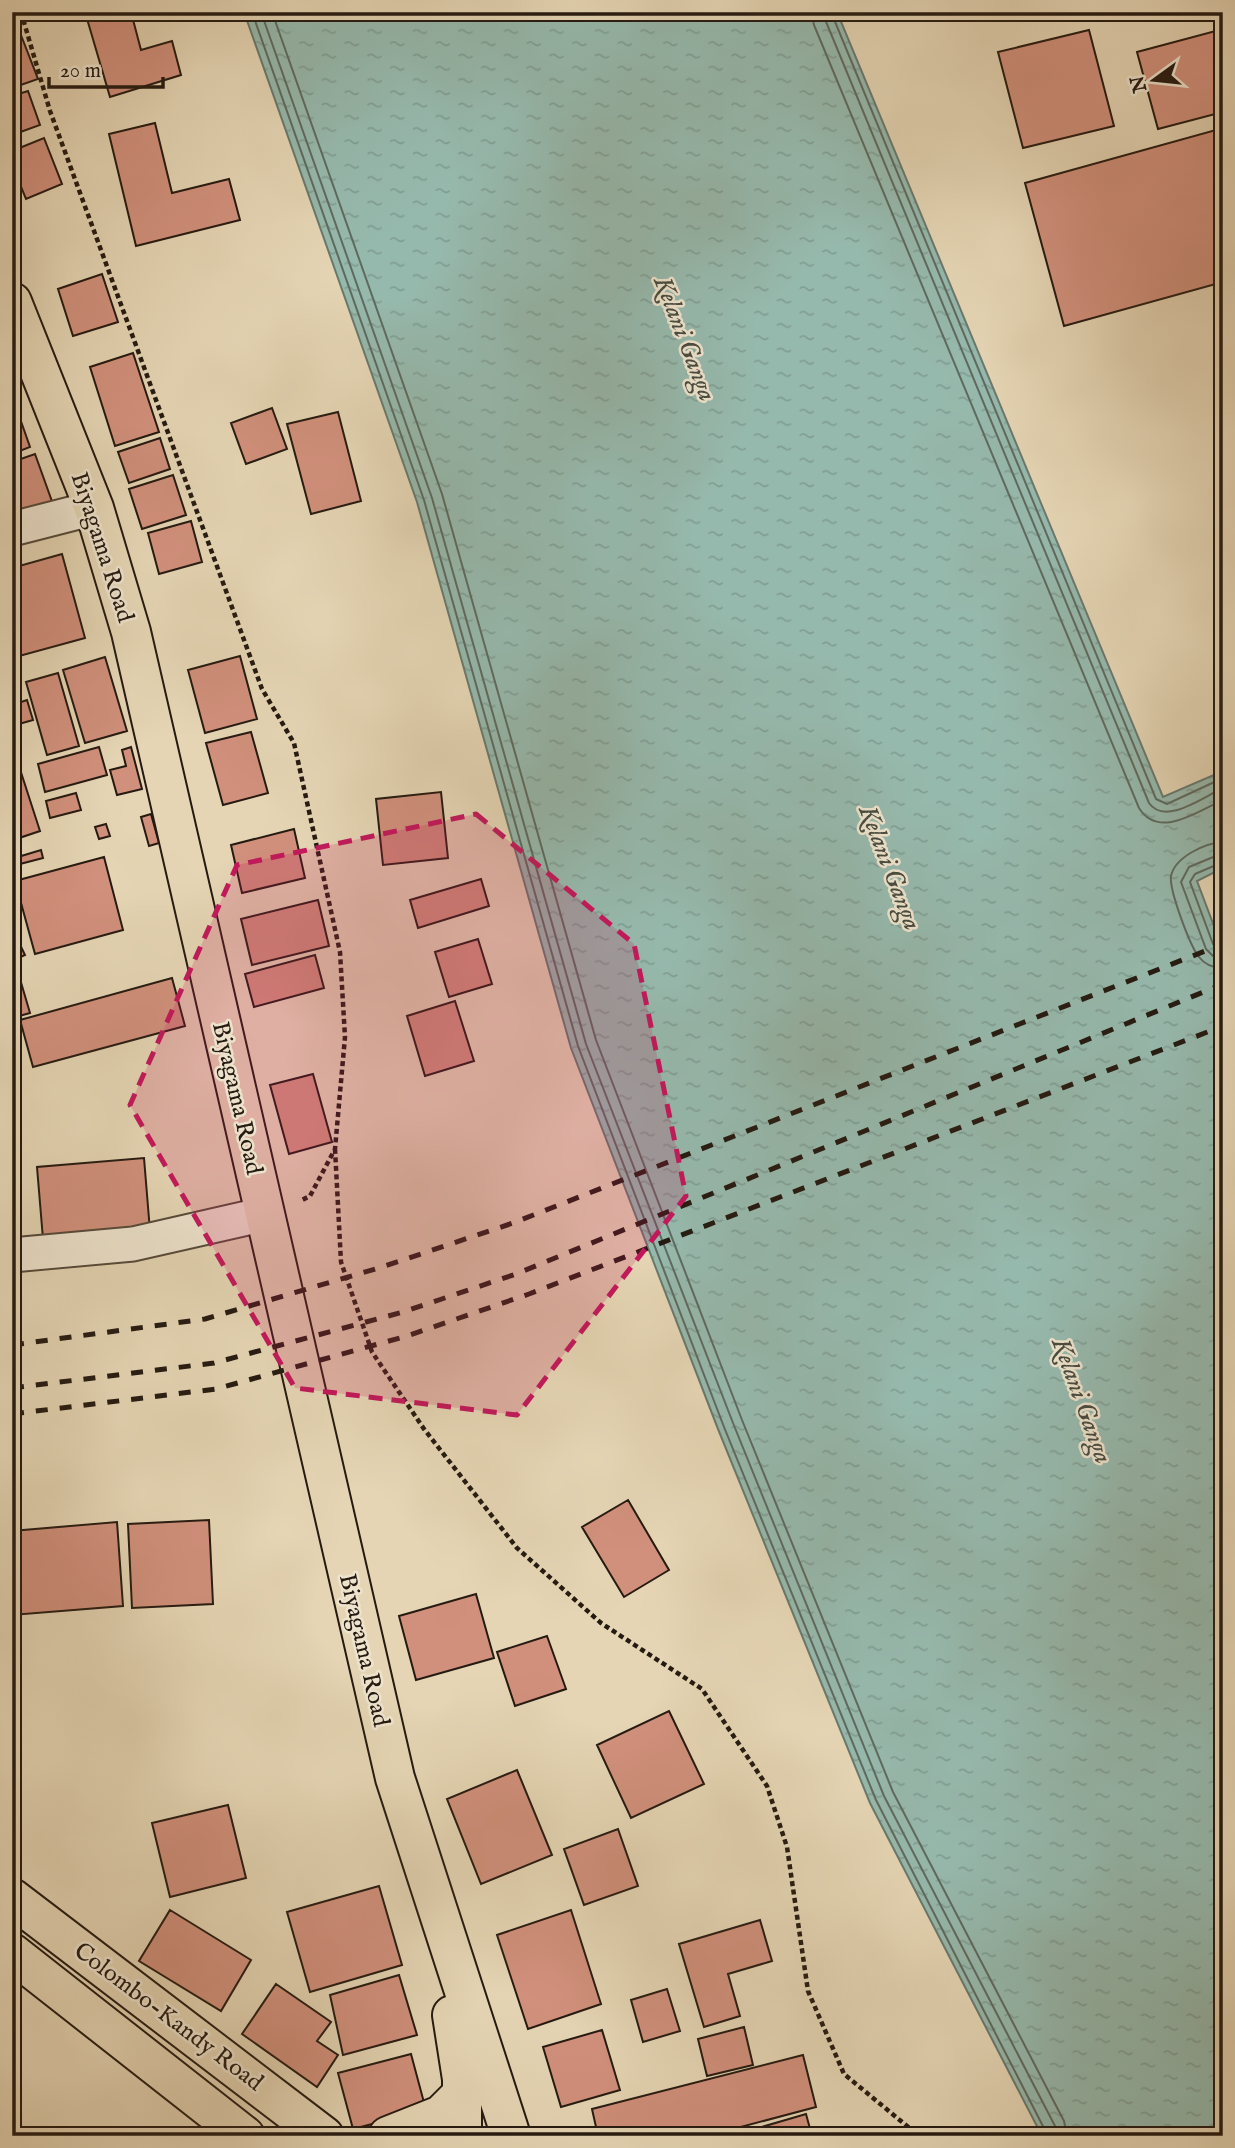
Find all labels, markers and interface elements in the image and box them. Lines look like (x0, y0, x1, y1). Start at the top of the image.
scale bar (49, 46, 163, 90)
north arrow (1120, 46, 1190, 116)
text: 20 m (60, 58, 101, 85)
text: N (1126, 72, 1153, 96)
water label: Kelani Ganga (644, 270, 724, 406)
street label: Biyagama Road (63, 468, 140, 627)
water label: Kelani Ganga (849, 799, 929, 935)
street label: Biyagama Road (204, 1019, 269, 1178)
water label: Kelani Ganga (1042, 1332, 1120, 1468)
street label: Biyagama Road (331, 1571, 396, 1730)
street label: Colombo-Kandy Road (67, 1936, 269, 2099)

